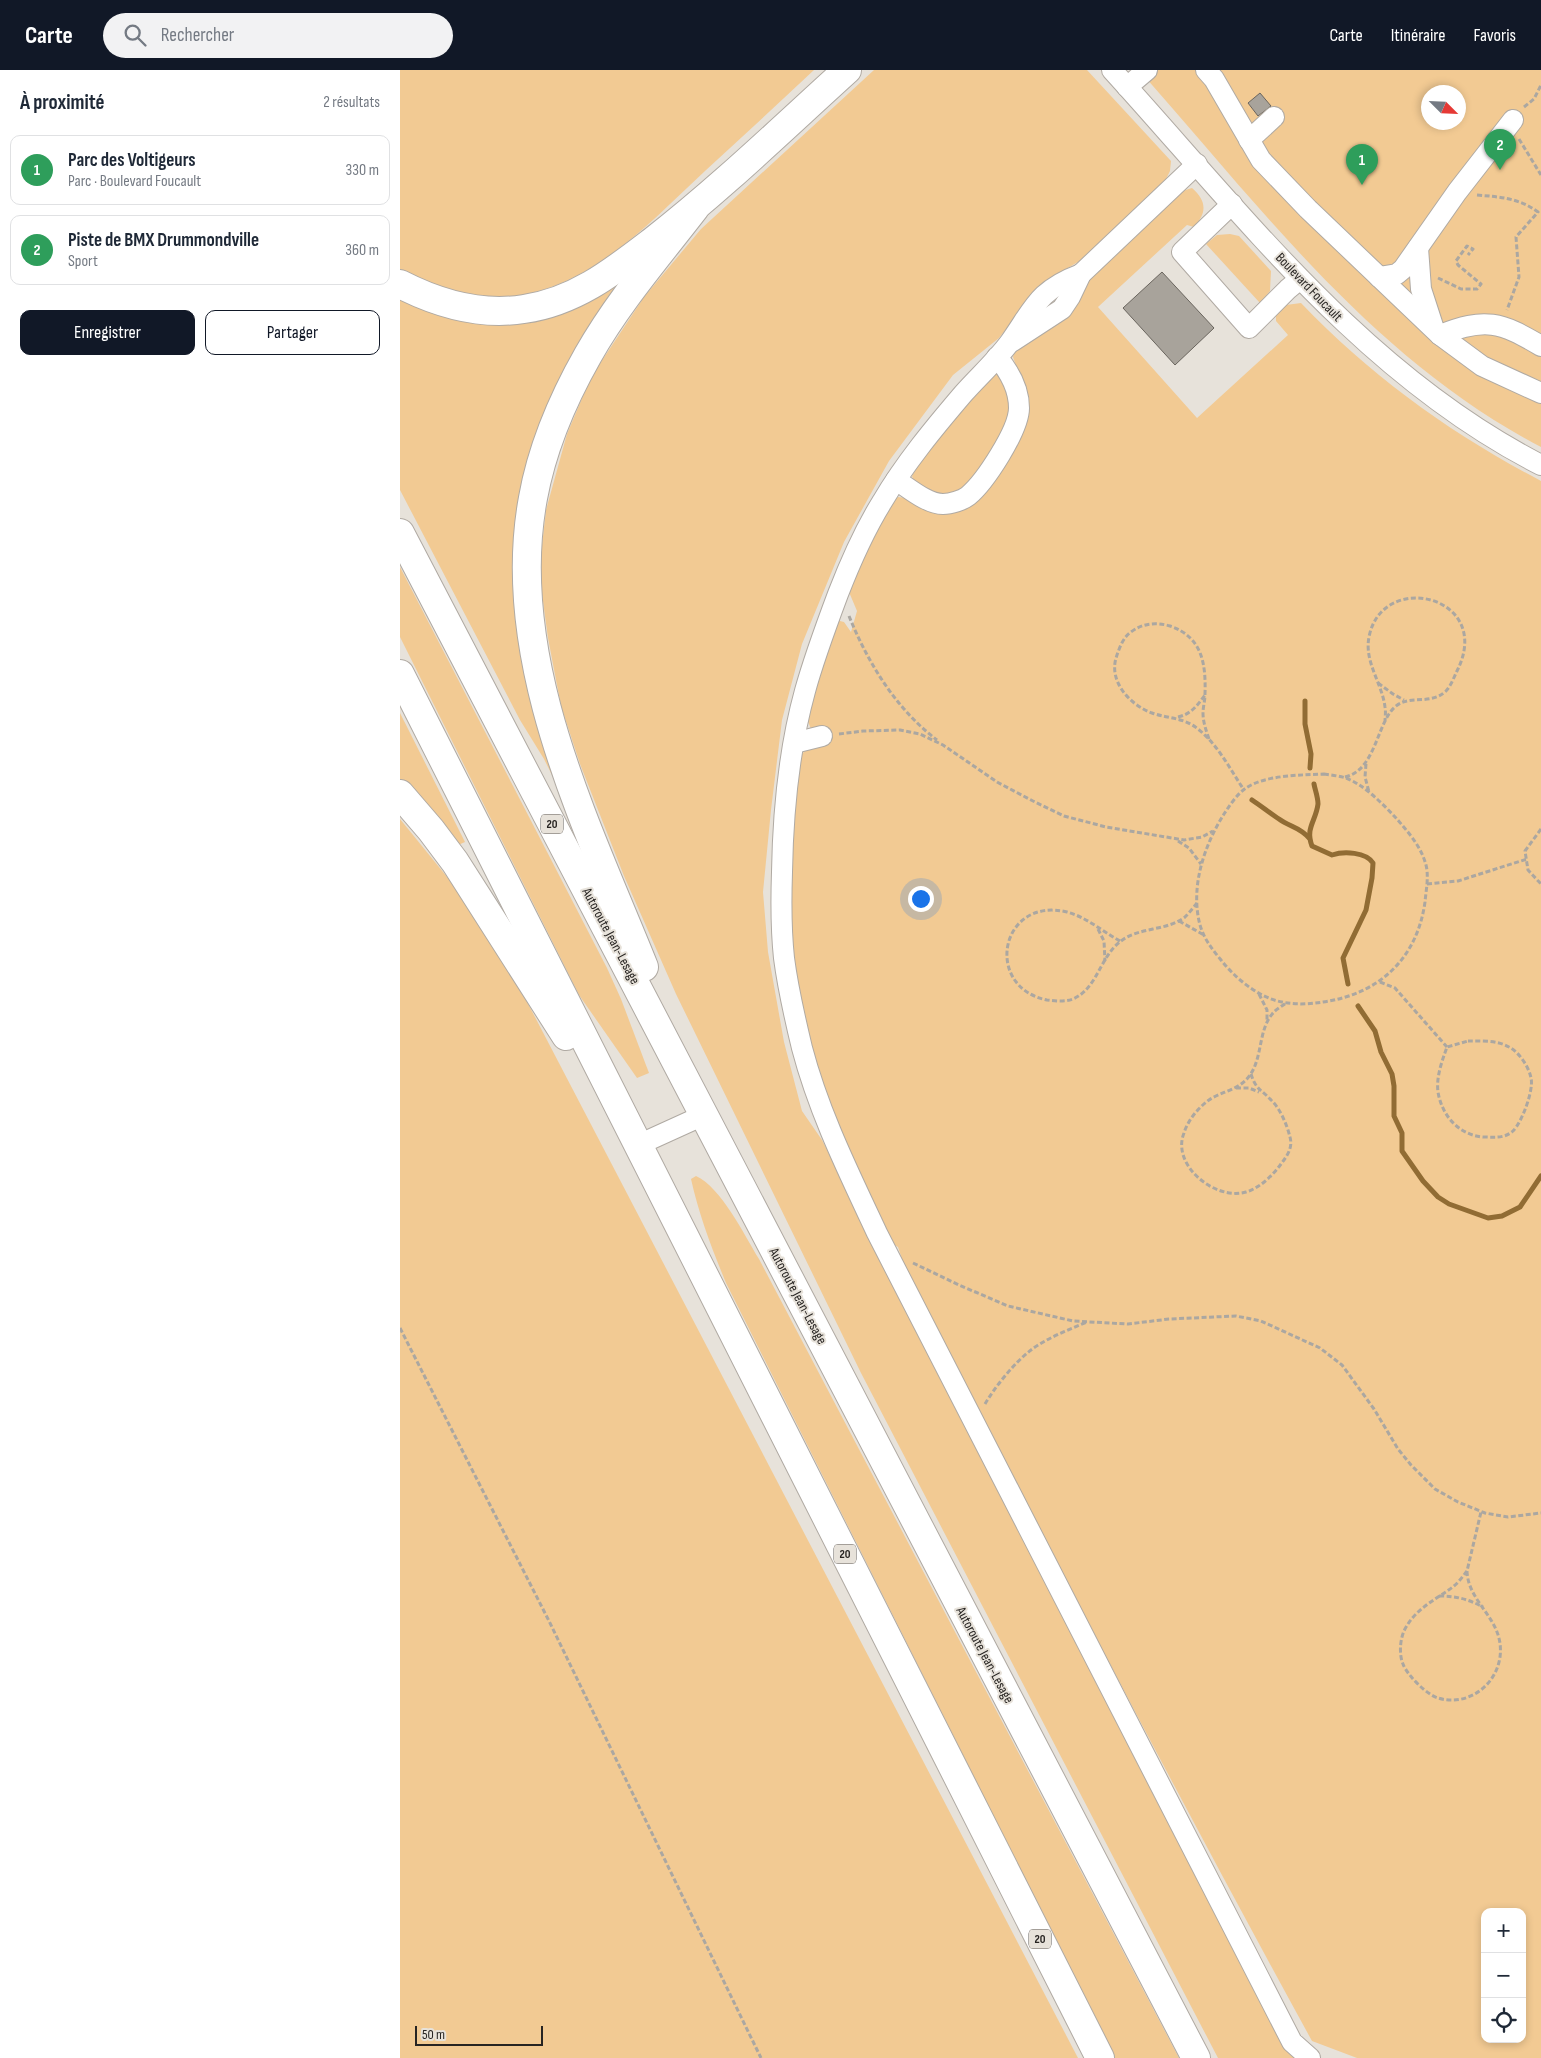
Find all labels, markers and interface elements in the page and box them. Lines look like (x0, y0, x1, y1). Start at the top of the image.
search box (103, 13, 453, 58)
text: Carte (25, 21, 73, 50)
icon: search (121, 21, 149, 49)
text: Rechercher (161, 24, 234, 47)
text: Carte (1329, 25, 1363, 46)
text: Itinéraire (1391, 25, 1445, 46)
text: Favoris (1473, 25, 1516, 46)
north arrow (1421, 85, 1466, 130)
text: À proximité (20, 90, 105, 115)
text: 2 résultats (323, 93, 380, 112)
pin: 2 (1484, 129, 1516, 170)
pin: 1 (1346, 144, 1378, 185)
text: Parc des Voltigeurs (68, 149, 196, 172)
text: 1 (34, 161, 40, 180)
text: 330 m (346, 161, 379, 180)
text: Parc · Boulevard Foucault (68, 172, 201, 191)
text: Piste de BMX Drummondville (68, 229, 259, 252)
text: 2 (33, 241, 41, 260)
text: 360 m (345, 241, 379, 260)
street label: Boulevard Foucault (1272, 249, 1346, 325)
text: Sport (68, 252, 98, 271)
button: Enregistrer (20, 310, 195, 355)
button: Partager (205, 310, 380, 355)
road number: 20 (541, 814, 563, 834)
street label: Autoroute Jean-Lesage (578, 884, 644, 987)
your location (908, 886, 934, 912)
street label: Autoroute Jean-Lesage (765, 1244, 831, 1347)
road number: 20 (834, 1545, 856, 1564)
street label: Autoroute Jean-Lesage (952, 1603, 1018, 1706)
map controls (1481, 1908, 1526, 2043)
button: + (1481, 1908, 1526, 1953)
road number: 20 (1029, 1930, 1051, 1948)
button: − (1481, 1953, 1526, 1998)
button: locate (1481, 1998, 1526, 2043)
scale bar (415, 2023, 542, 2046)
text: 50 m (422, 2026, 445, 2043)

